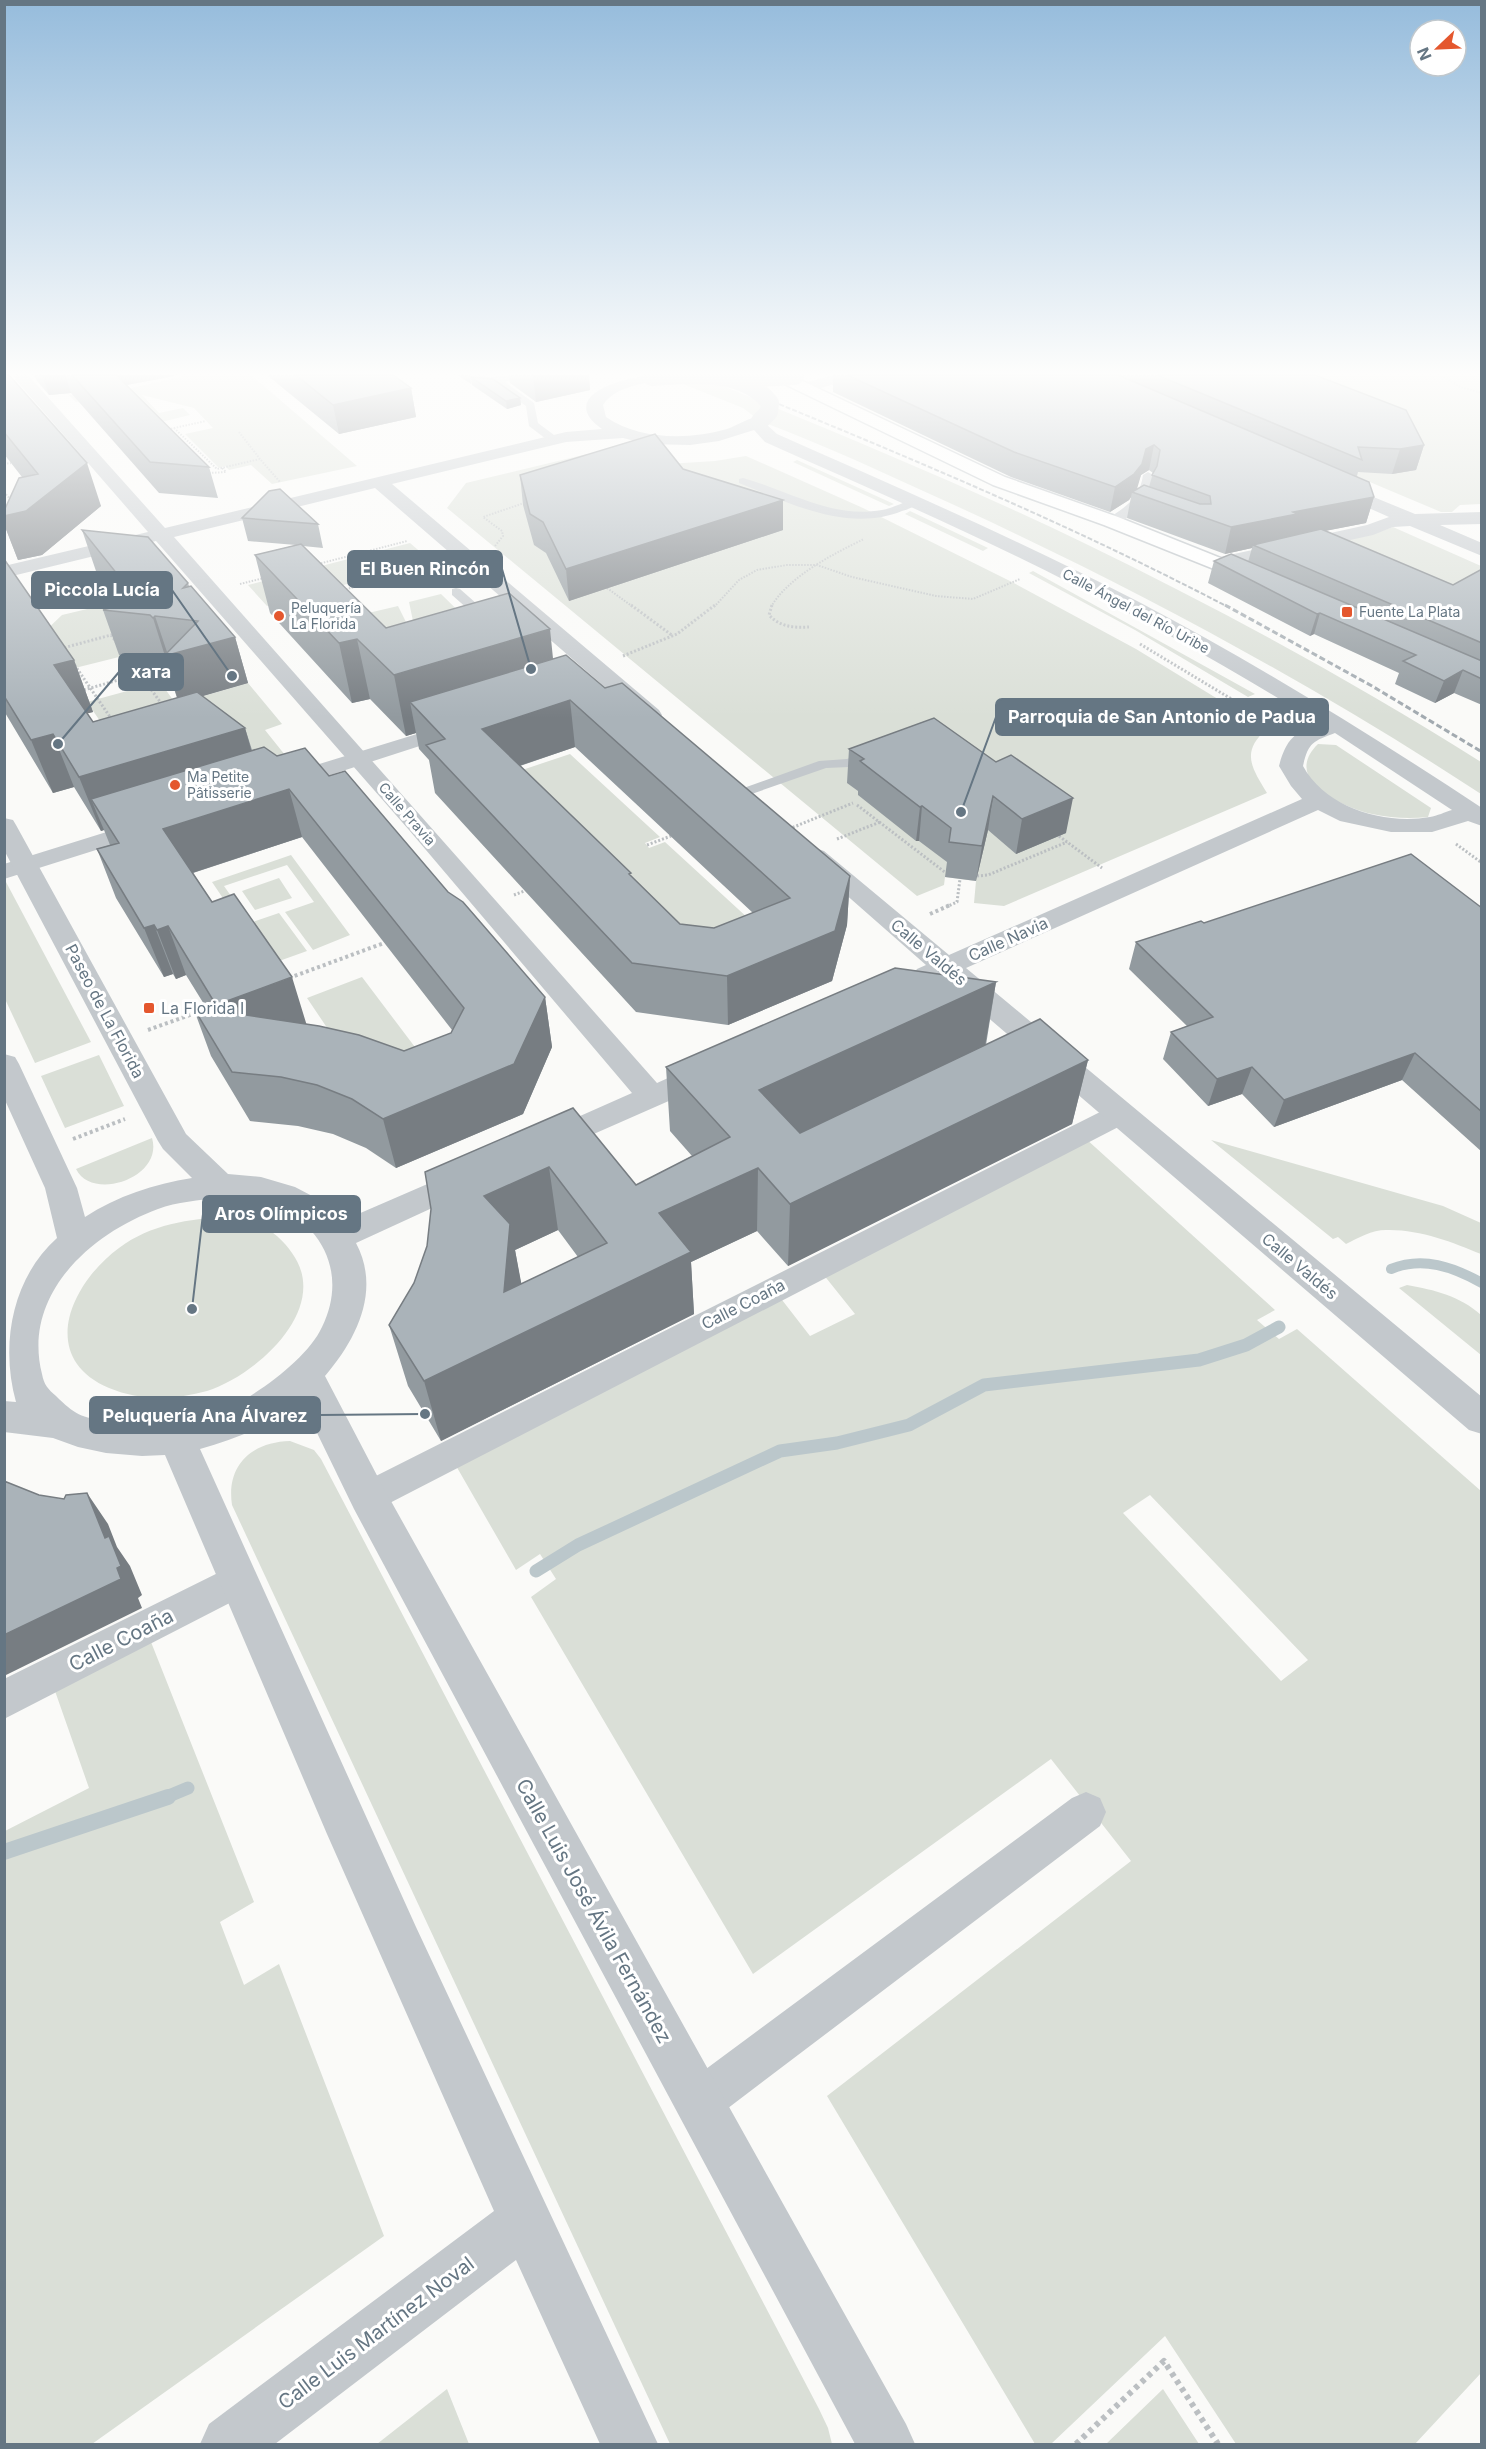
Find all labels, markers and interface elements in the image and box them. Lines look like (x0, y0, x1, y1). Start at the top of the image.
north arrow (1408, 18, 1468, 78)
text: N (1413, 44, 1436, 63)
callout: El Buen Rincón (348, 551, 502, 587)
text: El Buen Rincón (360, 558, 490, 579)
street label: Calle Ángel del Río Uribe (1060, 565, 1213, 657)
callout: Piccola Lucía (32, 572, 172, 608)
text: Piccola Lucía (44, 579, 160, 600)
place label: Peluquería La Florida (291, 599, 361, 632)
place label: Fuente La Plata (1359, 603, 1460, 620)
marker: Fuente La Plata (1340, 605, 1354, 619)
marker: Peluquería La Florida (272, 609, 286, 623)
callout: хата (119, 654, 183, 690)
text: хата (131, 661, 171, 682)
callout: Parroquia de San Antonio de Padua (996, 699, 1328, 735)
text: Parroquia de San Antonio de Padua (1008, 706, 1316, 727)
place label: Ma Petite Pâtisserie (187, 768, 252, 801)
marker: Ma Petite Pâtisserie (168, 778, 182, 792)
street label: Calle Pravia (375, 779, 439, 849)
street label: Calle Navia (965, 913, 1051, 965)
street label: Calle Valdés (887, 914, 971, 990)
street label: Paseo de La Florida (61, 940, 149, 1082)
place label: La Florida I (161, 998, 244, 1018)
marker: La Florida I (142, 1001, 156, 1015)
callout: Aros Olímpicos (203, 1196, 360, 1232)
text: Aros Olímpicos (214, 1203, 348, 1224)
street label: Calle Valdés (1258, 1228, 1342, 1304)
street label: Calle Coaña (698, 1274, 788, 1334)
callout: Peluquería Ana Álvarez (90, 1397, 320, 1433)
text: Peluquería Ana Álvarez (102, 1405, 308, 1426)
street label: Calle Coaña (65, 1603, 177, 1677)
street label: Calle Luis José Ávila Fernández (511, 1774, 678, 2047)
street label: Calle Luis Martínez Noval (273, 2251, 479, 2415)

